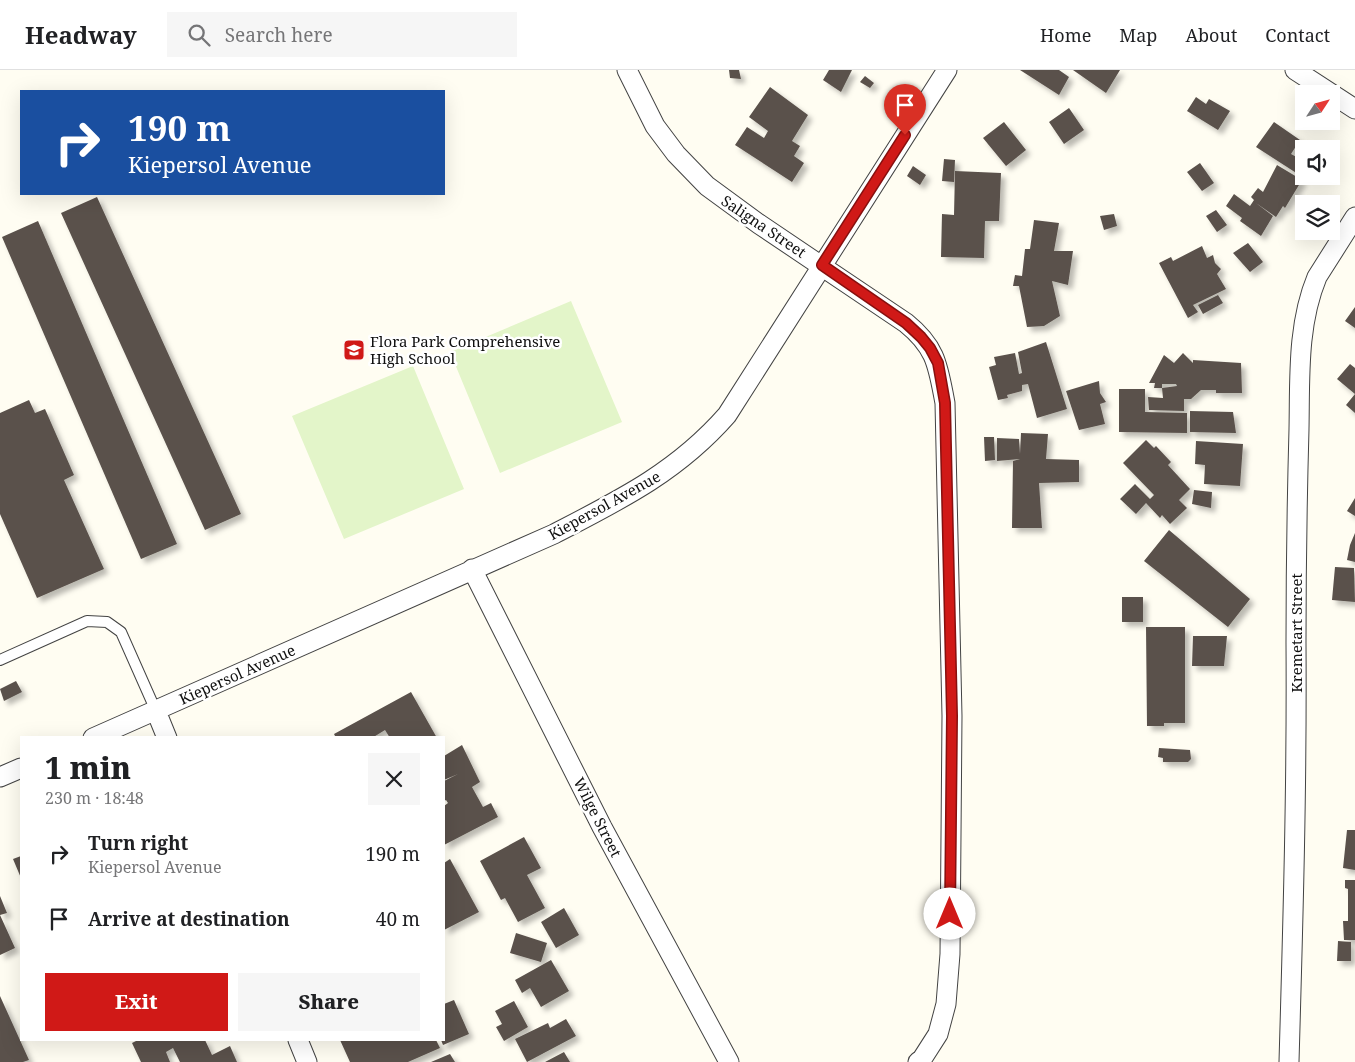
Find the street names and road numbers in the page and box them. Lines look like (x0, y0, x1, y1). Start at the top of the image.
street label: Saligna Street (718, 190, 810, 262)
street label: Kiepersol Avenue (544, 466, 664, 544)
street label: Kremetart Street (1286, 573, 1306, 693)
street label: Kiepersol Avenue (176, 639, 298, 709)
street label: Wilge Street (569, 774, 627, 860)

